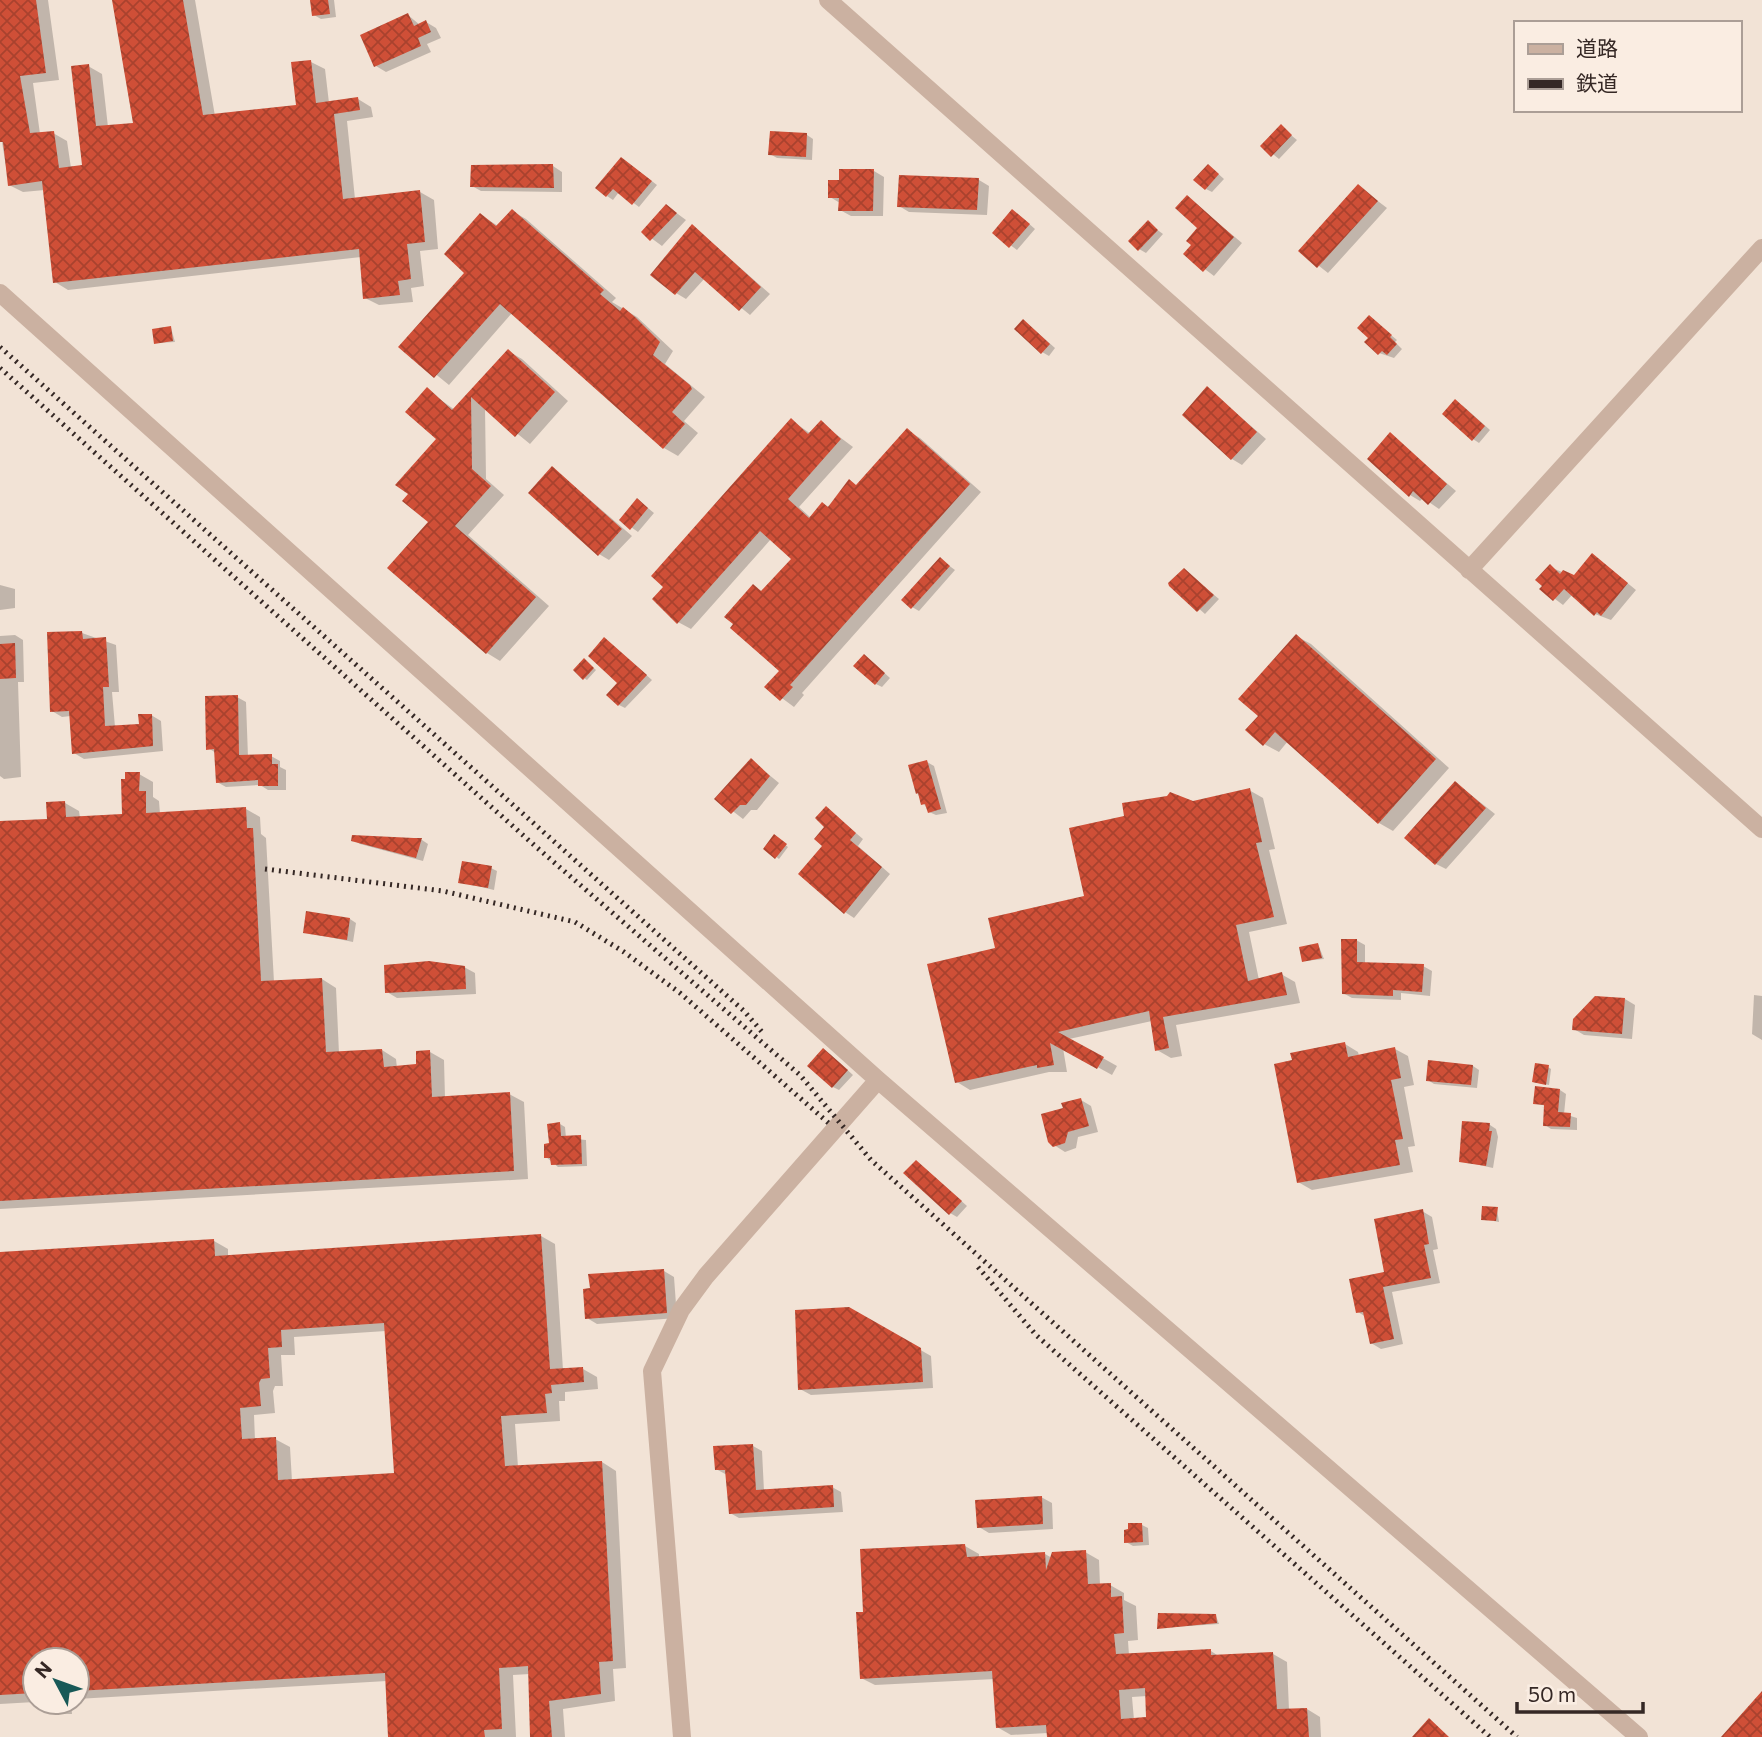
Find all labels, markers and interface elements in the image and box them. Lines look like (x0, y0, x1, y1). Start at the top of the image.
legend (1514, 21, 1741, 112)
text: 道路 (1576, 35, 1618, 60)
text: 鉄道 (1576, 70, 1618, 95)
north arrow (21, 1646, 91, 1716)
text: N (29, 1657, 56, 1682)
scale bar (1517, 1670, 1643, 1714)
text: 50 m (1528, 1681, 1576, 1706)

